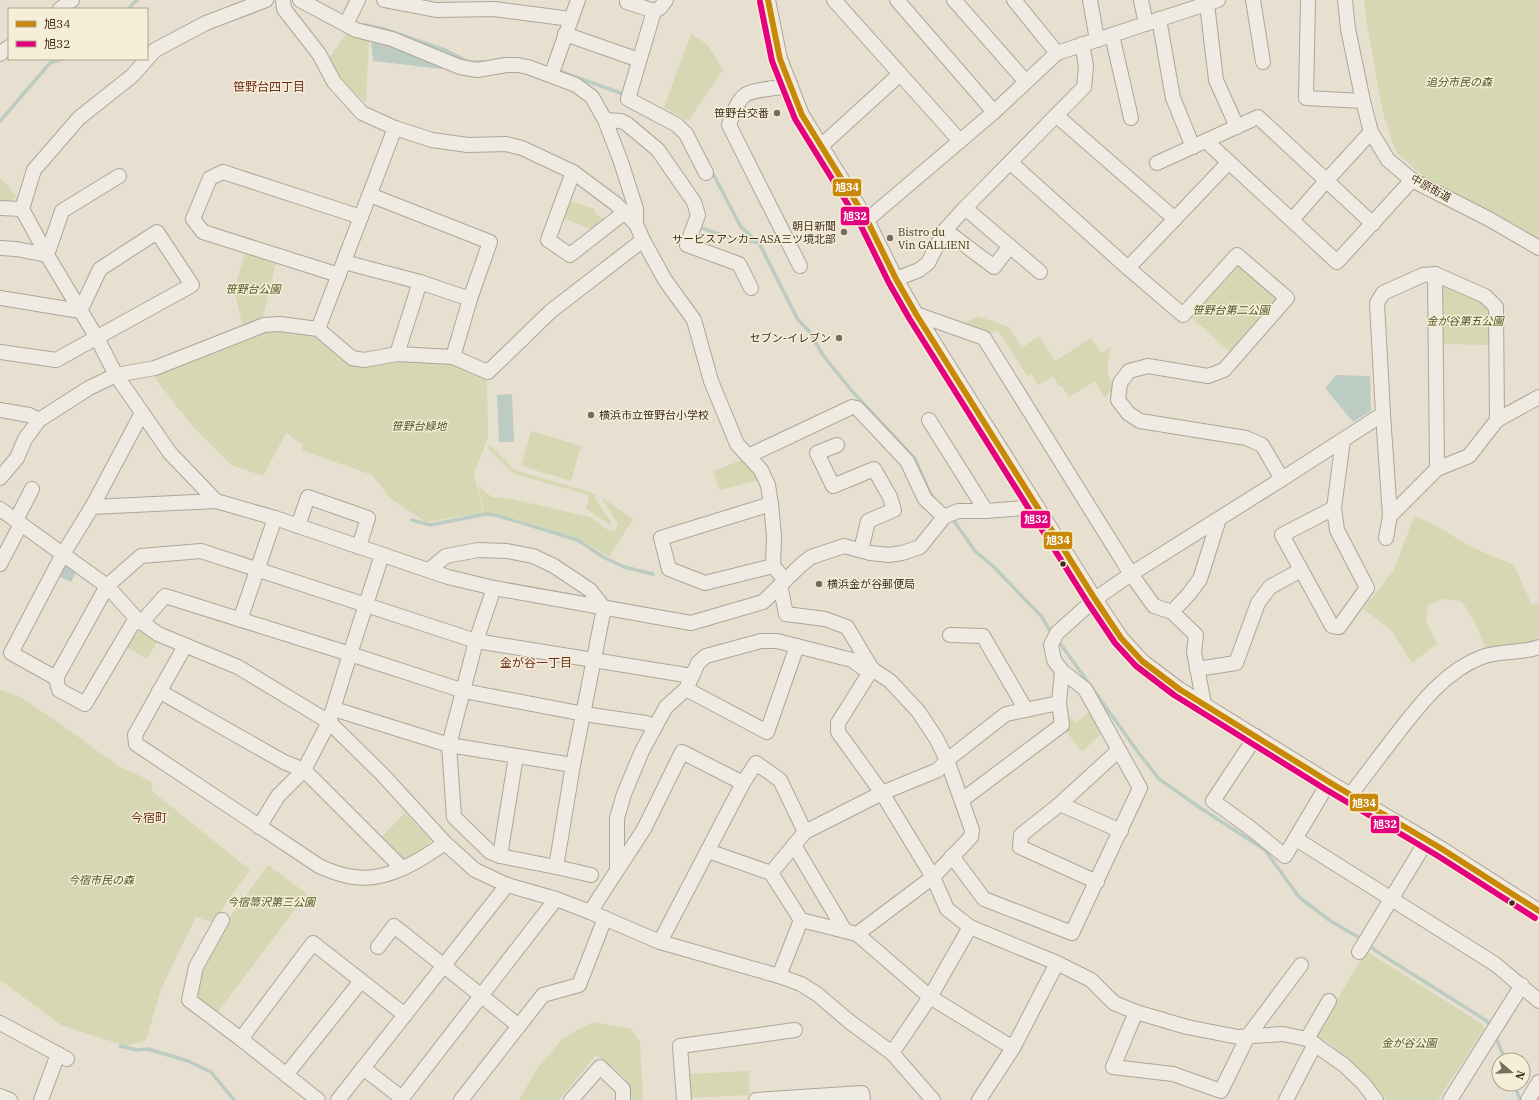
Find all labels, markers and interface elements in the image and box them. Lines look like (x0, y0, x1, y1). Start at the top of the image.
legend (8, 8, 148, 60)
text: 旭34 (44, 16, 70, 31)
text: 旭32 (44, 36, 70, 51)
park label: 追分市民の森 (1426, 75, 1493, 89)
district label: 笹野台四丁目 (233, 79, 305, 94)
place label: 笹野台交番 (714, 106, 769, 120)
marker: 笹野台交番 (772, 108, 782, 118)
street label: 中原街道 (1408, 171, 1454, 205)
line badge: 旭34 (832, 178, 862, 197)
text: 旭34 (835, 180, 859, 194)
line badge: 旭32 (840, 206, 870, 226)
text: 旭32 (843, 209, 867, 223)
place label: 朝日新聞 サービスアンカーASA三ツ境北部 (672, 219, 836, 246)
place label: Bistro du Vin GALLIENI (898, 225, 970, 252)
marker: 朝日新聞 サービスアンカーASA三ツ境北部 (839, 227, 849, 237)
marker: Bistro du Vin GALLIENI (885, 233, 895, 243)
park label: 笹野台公園 (226, 282, 282, 296)
park label: 笹野台第二公園 (1193, 303, 1271, 317)
park label: 金が谷第五公園 (1427, 314, 1505, 328)
place label: セブン-イレブン (750, 331, 831, 345)
marker: セブン-イレブン (834, 333, 844, 343)
place label: 横浜市立笹野台小学校 (599, 408, 709, 422)
marker: 横浜市立笹野台小学校 (586, 410, 596, 420)
park label: 笹野台緑地 (392, 419, 447, 433)
line badge: 旭32 (1020, 510, 1051, 529)
text: 旭32 (1024, 512, 1048, 526)
line badge: 旭34 (1043, 531, 1073, 550)
text: 旭34 (1046, 533, 1070, 547)
unlabelled marker (1058, 559, 1068, 569)
place label: 横浜金が谷郵便局 (827, 577, 915, 591)
marker: 横浜金が谷郵便局 (814, 579, 824, 589)
district label: 金が谷一丁目 (500, 655, 572, 670)
line badge: 旭34 (1349, 793, 1379, 812)
text: 旭34 (1352, 796, 1376, 810)
district label: 今宿町 (131, 810, 167, 825)
line badge: 旭32 (1370, 815, 1400, 834)
text: 旭32 (1373, 817, 1397, 831)
park label: 今宿市民の森 (68, 873, 135, 887)
park label: 今宿箒沢第三公園 (227, 895, 317, 909)
unlabelled marker (1507, 898, 1517, 908)
park label: 金が谷公園 (1382, 1036, 1438, 1050)
north arrow (1491, 1052, 1531, 1092)
text: N (1512, 1069, 1528, 1082)

